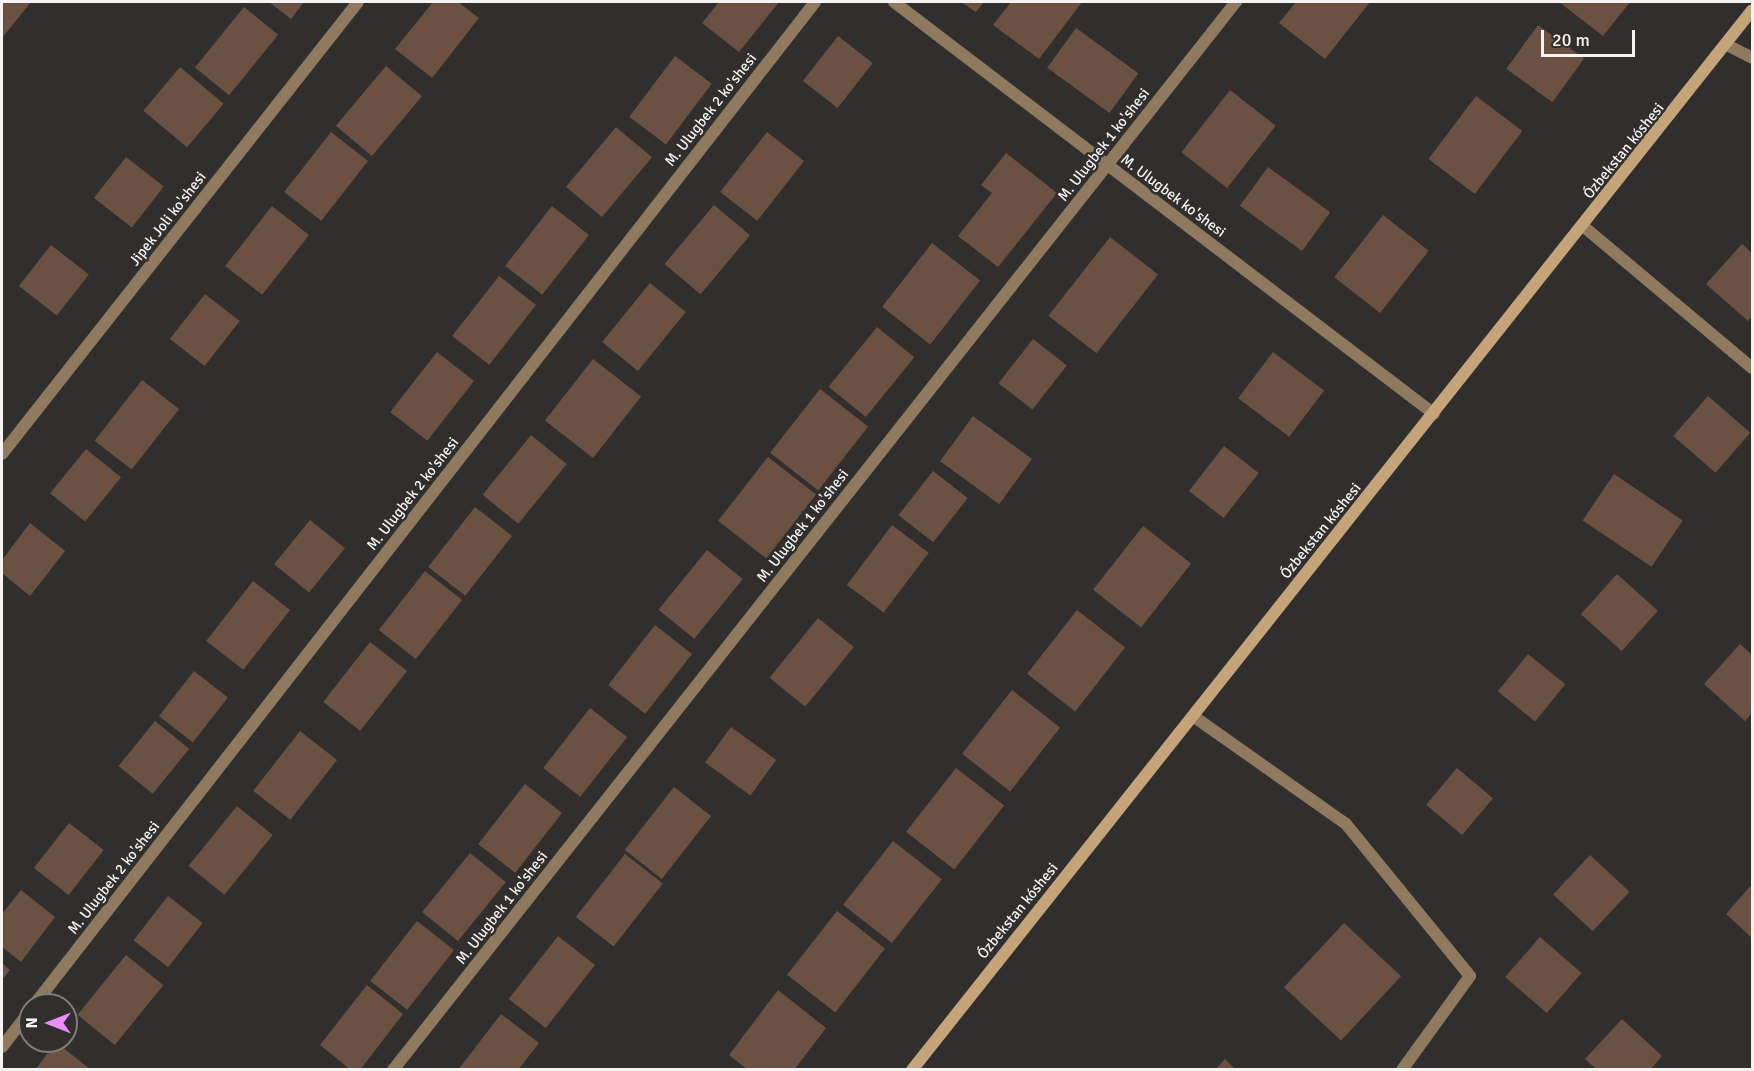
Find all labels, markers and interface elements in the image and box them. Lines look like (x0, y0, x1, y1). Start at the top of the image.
scale bar (1544, 18, 1638, 56)
text: 20 m (1552, 29, 1590, 51)
street label: M. Ulugbek 2 ko'shesi (661, 50, 761, 170)
street label: M. Ulugbek 1 ko'shesi (1054, 85, 1154, 205)
street label: Ózbekstan kóshesi (1580, 99, 1668, 203)
street label: M. Ulugbek ko'shesi (1117, 151, 1229, 241)
street label: Jipek Joli ko'shesi (126, 168, 210, 270)
street label: M. Ulugbek 2 ko'shesi (363, 434, 463, 554)
street label: M. Ulugbek 1 ko'shesi (753, 466, 853, 586)
street label: Ózbekstan kóshesi (1277, 479, 1365, 583)
street label: M. Ulugbek 2 ko'shesi (64, 818, 164, 938)
street label: M. Ulugbek 1 ko'shesi (452, 848, 552, 968)
street label: Ózbekstan kóshesi (974, 859, 1062, 963)
north arrow (18, 993, 78, 1053)
text: N (22, 1017, 42, 1029)

